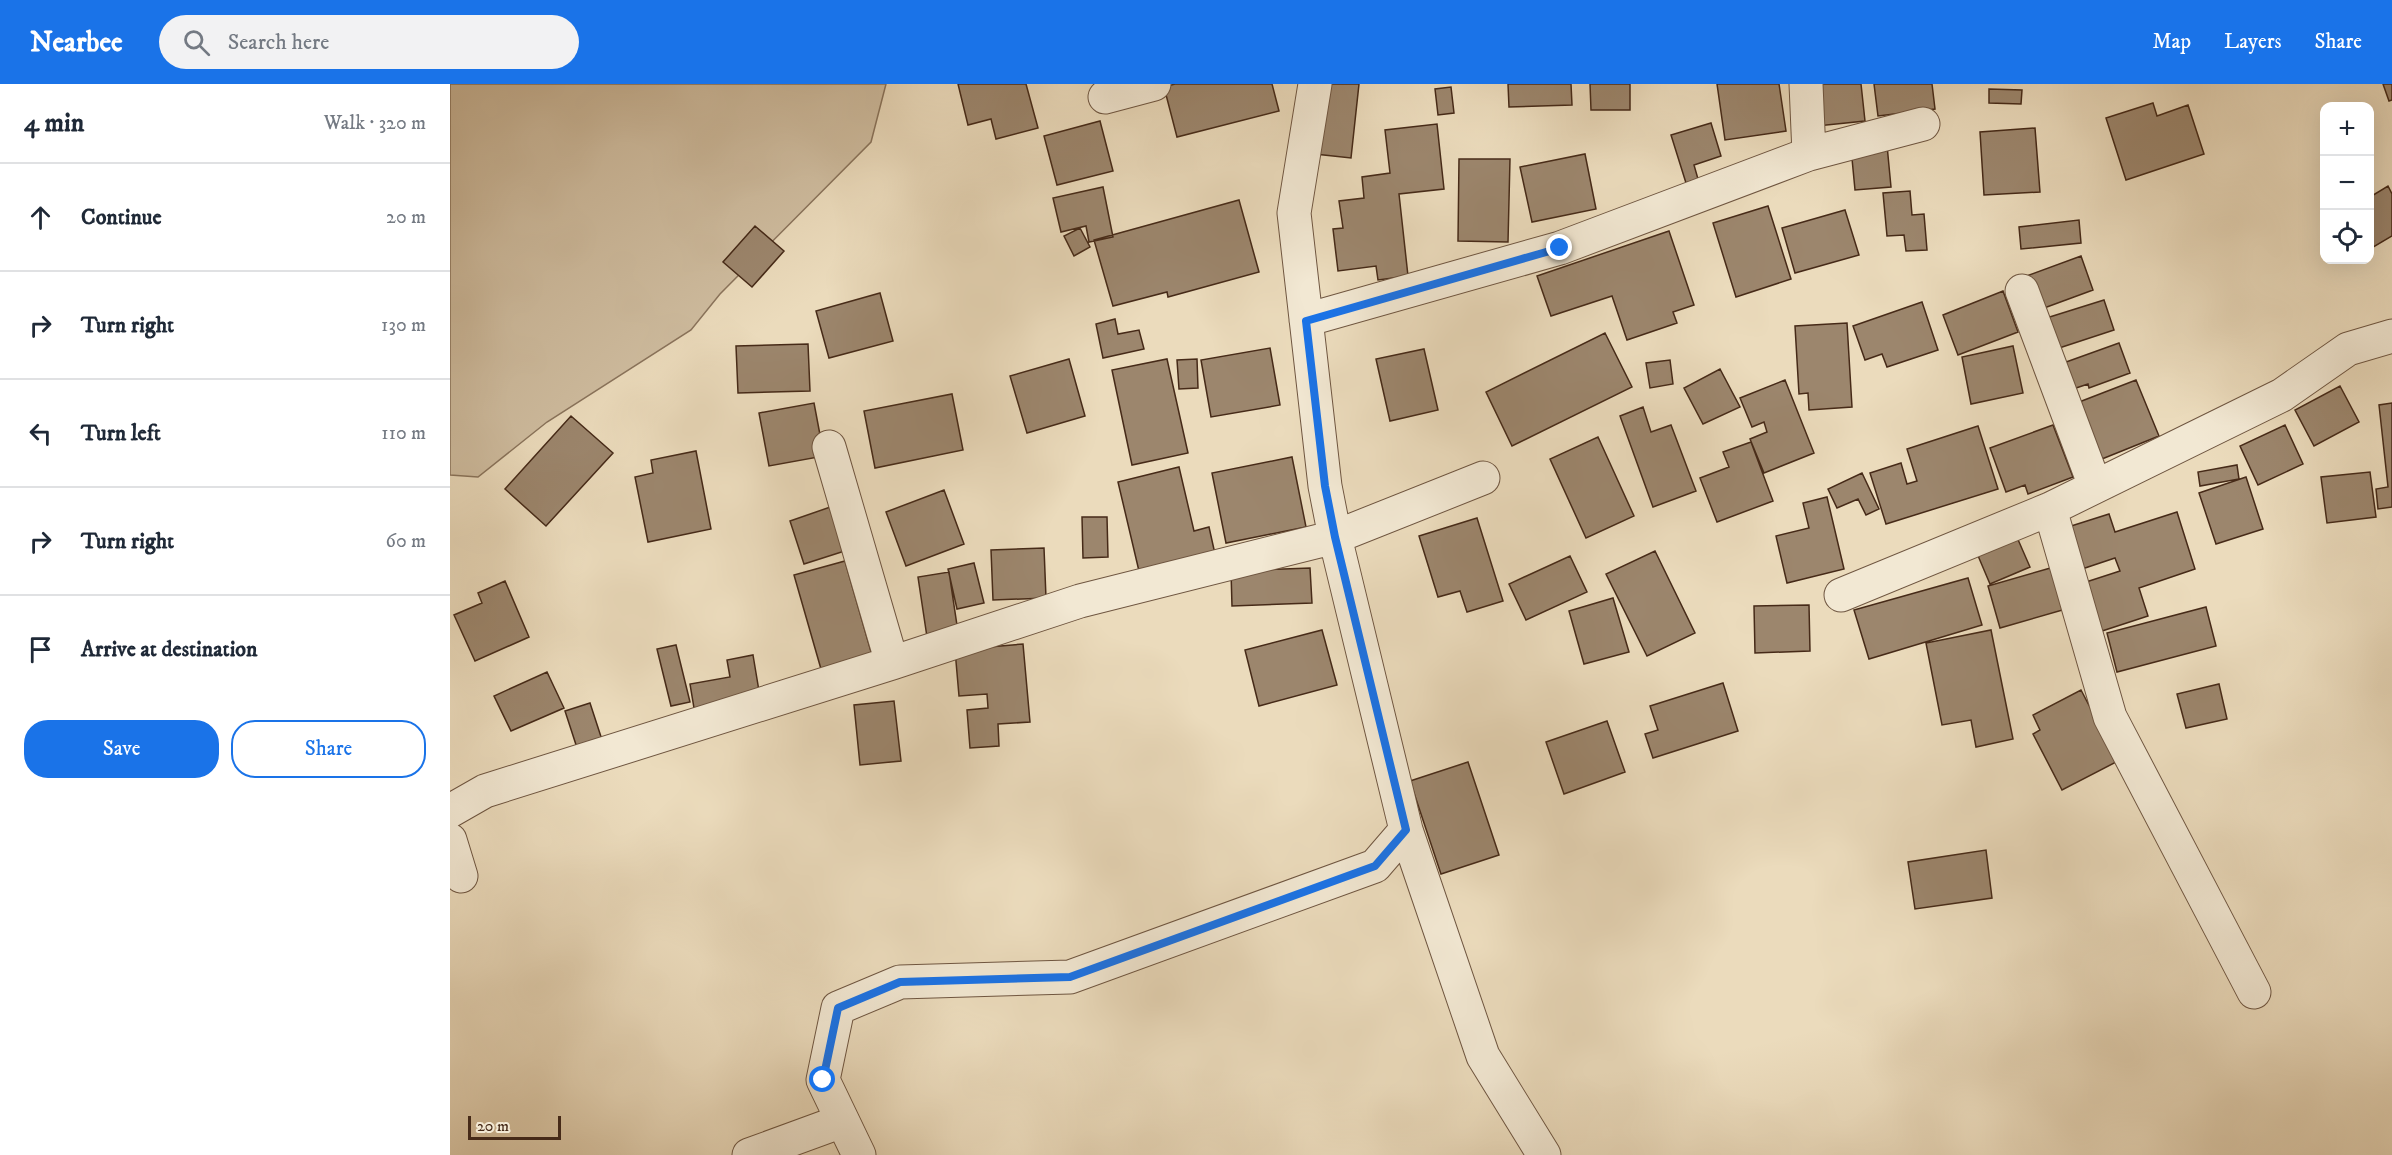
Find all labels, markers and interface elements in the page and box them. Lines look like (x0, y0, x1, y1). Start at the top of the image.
search box (159, 15, 579, 69)
text: Nearbee (30, 25, 123, 60)
icon: search (180, 26, 213, 59)
text: Search here (228, 29, 329, 56)
text: Map (2152, 29, 2191, 55)
text: Layers (2224, 29, 2282, 55)
text: Share (2315, 29, 2362, 55)
map controls (2320, 102, 2374, 264)
button: + (2320, 102, 2374, 156)
text: 4 min (24, 107, 84, 140)
text: Walk · 320 m (324, 111, 426, 136)
button: − (2320, 156, 2374, 210)
icon: ahead (24, 201, 57, 234)
text: Continue (81, 204, 162, 231)
text: 20 m (386, 205, 426, 230)
button: locate (2320, 210, 2374, 264)
route end (1546, 234, 1572, 260)
icon: right (24, 309, 57, 342)
text: Turn right (81, 312, 174, 339)
text: 130 m (381, 313, 426, 338)
icon: left (24, 417, 57, 450)
text: Turn left (81, 420, 161, 447)
text: 110 m (381, 421, 426, 446)
icon: right (24, 525, 57, 558)
text: Turn right (81, 528, 174, 555)
text: 60 m (386, 529, 426, 554)
icon: arrive (24, 633, 57, 666)
text: Arrive at destination (81, 636, 258, 663)
button: Save (24, 720, 219, 778)
button: Share (231, 720, 426, 778)
route start (809, 1066, 835, 1092)
scale bar (468, 1113, 561, 1140)
text: 20 m (477, 1116, 509, 1136)

